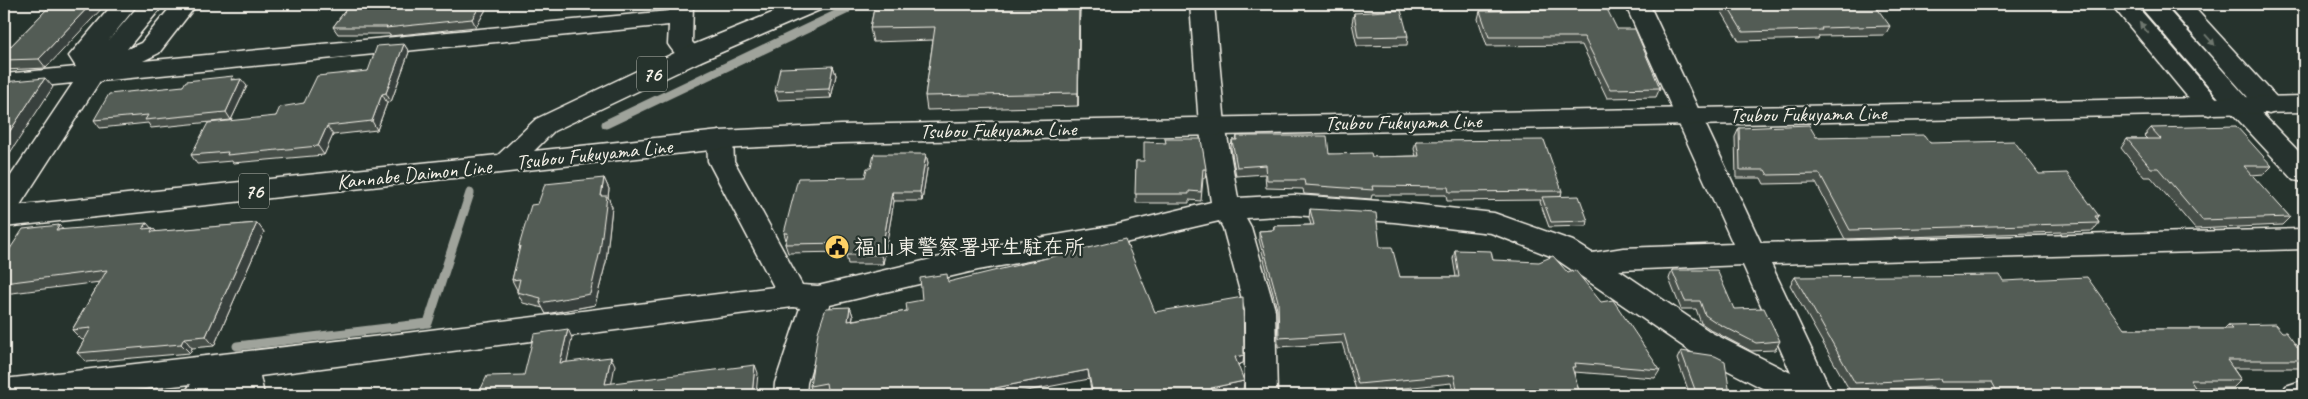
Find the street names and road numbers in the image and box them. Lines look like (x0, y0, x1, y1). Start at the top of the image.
road number: 76 (637, 56, 667, 92)
street label: Tsubou Fukuyama Line (1729, 100, 1888, 128)
street label: Tsubou Fukuyama Line (1324, 108, 1483, 136)
street label: Tsubou Fukuyama Line (919, 116, 1078, 144)
street label: Tsubou Fukuyama Line (515, 133, 675, 175)
street label: Kannabe Daimon Line (335, 153, 494, 195)
road number: 76 (239, 174, 269, 208)

